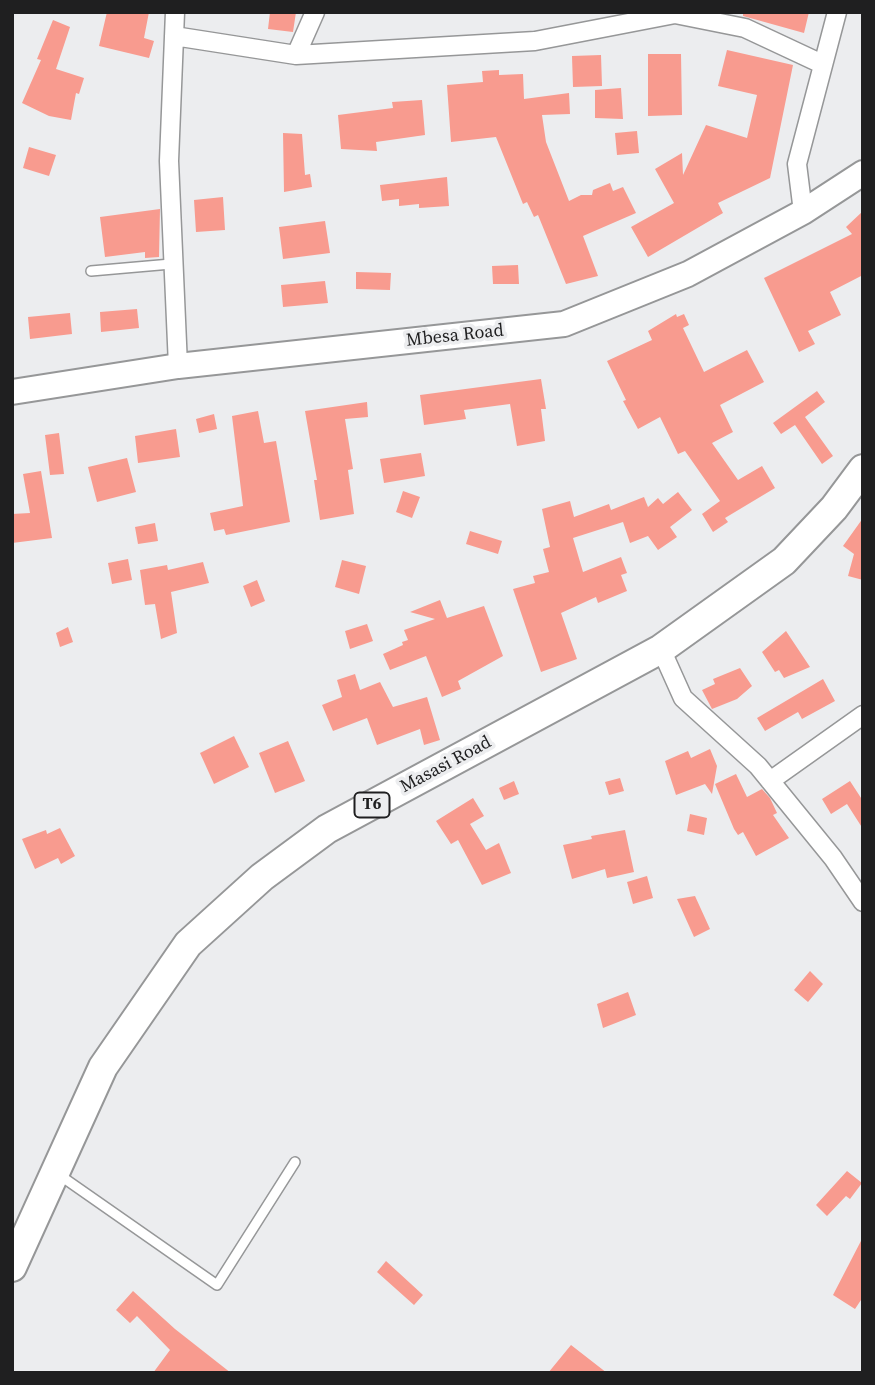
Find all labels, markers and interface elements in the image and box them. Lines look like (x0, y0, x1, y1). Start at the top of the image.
street label: Mbesa Road (405, 320, 505, 352)
street label: Masasi Road (397, 732, 495, 798)
road number: T6 (354, 792, 390, 818)

